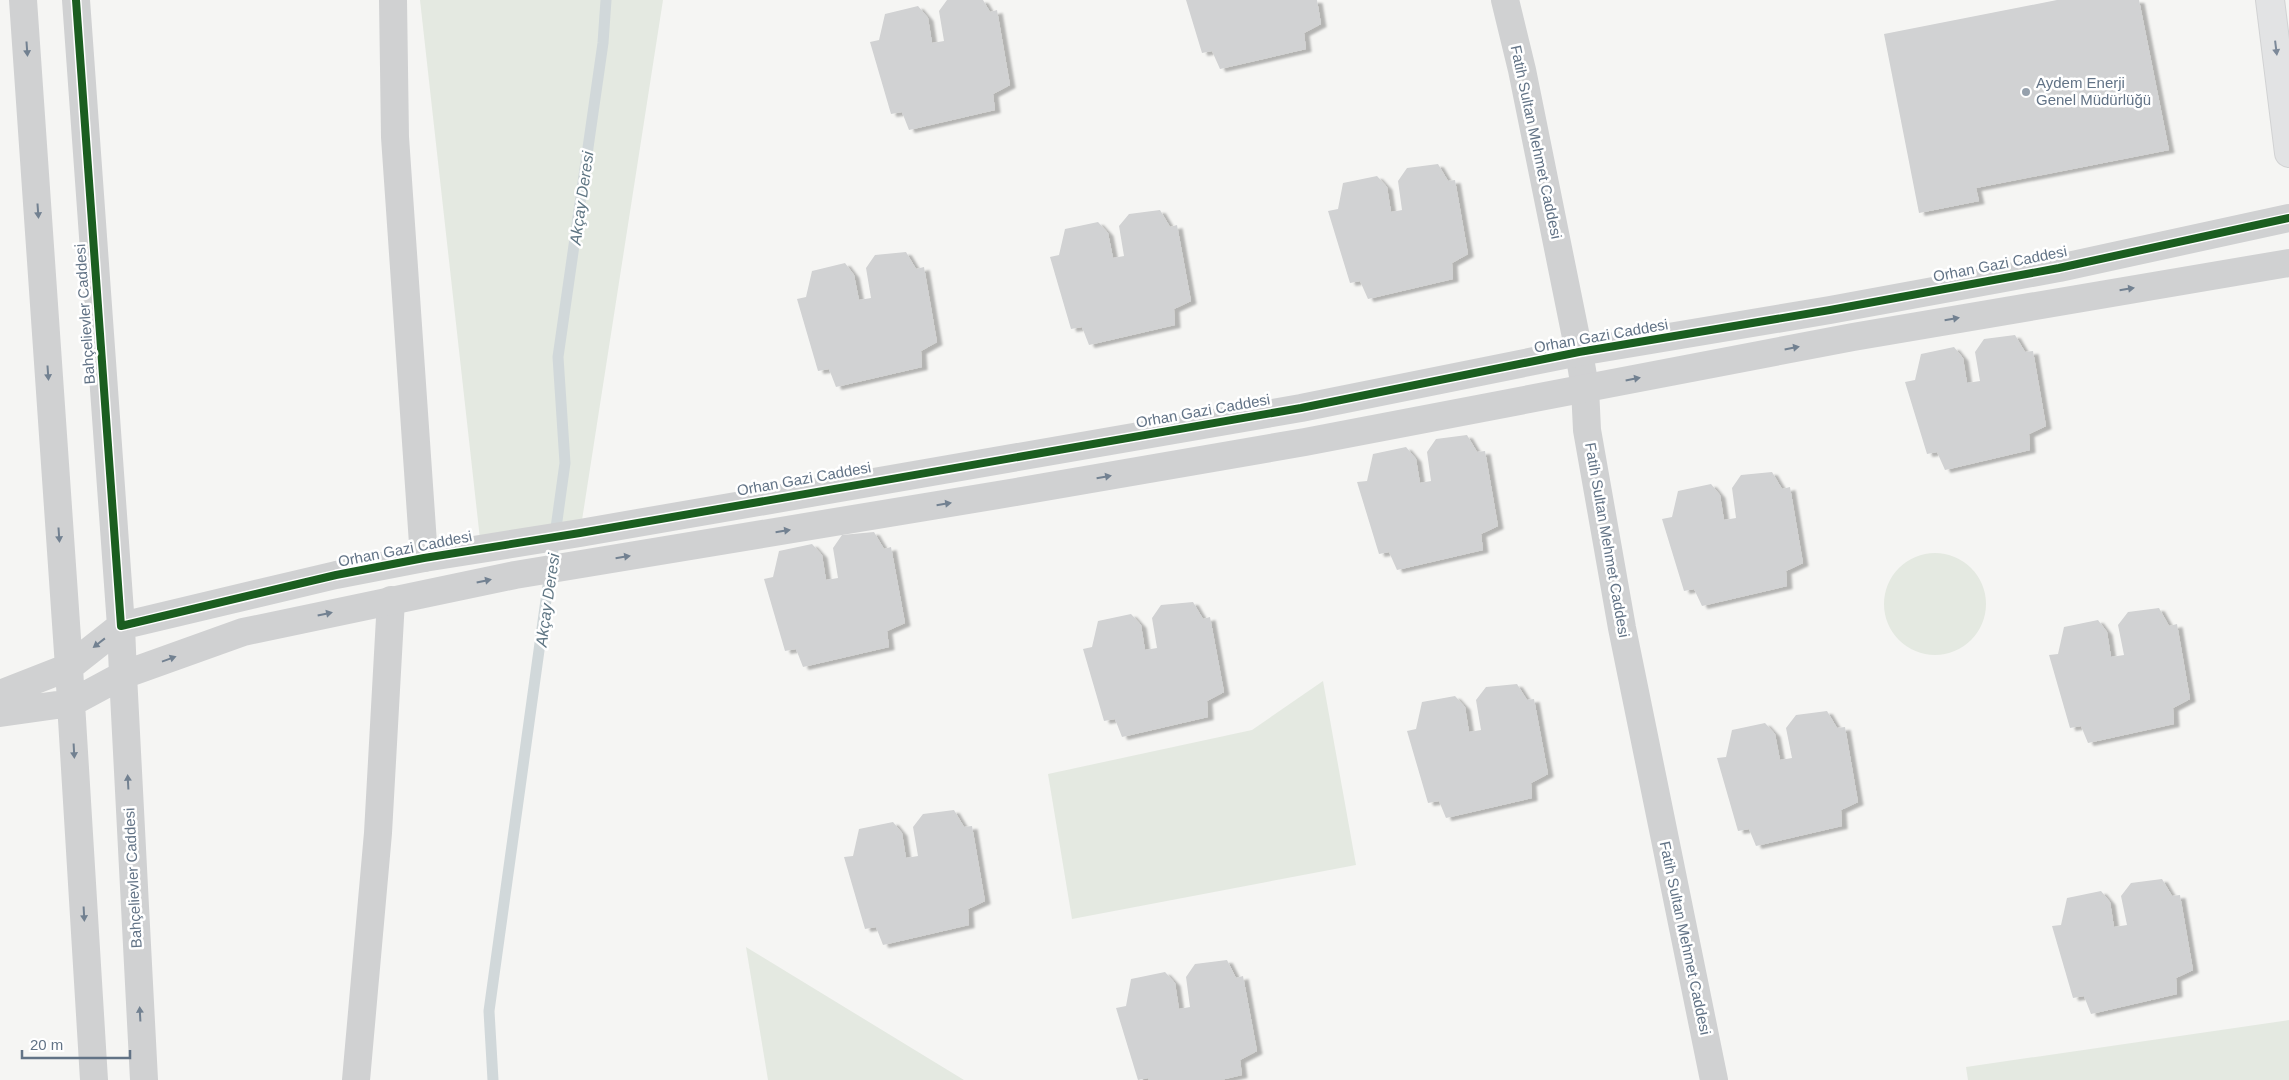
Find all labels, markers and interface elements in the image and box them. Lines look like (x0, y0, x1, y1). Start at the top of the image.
one-way arrow (23, 41, 31, 57)
one-way arrow (2272, 41, 2280, 57)
street label: Fatih Sultan Mehmet Caddesi (1508, 43, 1565, 240)
place label: Aydem Enerji Genel Müdürlüğü (2036, 74, 2151, 108)
marker: Aydem Enerji Genel Müdürlüğü (2020, 86, 2032, 98)
water label: Akçay Deresi (566, 150, 597, 247)
one-way arrow (34, 203, 42, 219)
street label: Orhan Gazi Caddesi (1932, 242, 2068, 285)
street label: Bahçelievler Caddesi (71, 243, 98, 385)
one-way arrow (2119, 285, 2135, 293)
street label: Orhan Gazi Caddesi (1533, 315, 1669, 356)
one-way arrow (1945, 315, 1961, 323)
one-way arrow (1785, 344, 1801, 352)
one-way arrow (45, 365, 53, 381)
one-way arrow (1625, 375, 1640, 383)
street label: Orhan Gazi Caddesi (1135, 390, 1271, 431)
street label: Fatih Sultan Mehmet Caddesi (1582, 441, 1633, 639)
street label: Orhan Gazi Caddesi (736, 458, 872, 499)
one-way arrow (1096, 472, 1112, 480)
one-way arrow (936, 500, 952, 508)
one-way arrow (776, 526, 792, 534)
one-way arrow (56, 527, 64, 543)
street label: Orhan Gazi Caddesi (337, 527, 473, 570)
water label: Akçay Deresi (532, 552, 563, 649)
one-way arrow (615, 553, 631, 561)
one-way arrow (476, 577, 492, 585)
one-way arrow (317, 610, 332, 618)
one-way arrow (93, 638, 106, 649)
one-way arrow (162, 655, 177, 663)
one-way arrow (71, 744, 79, 760)
one-way arrow (123, 773, 131, 789)
street label: Bahçelievler Caddesi (120, 807, 145, 949)
street label: Fatih Sultan Mehmet Caddesi (1657, 839, 1714, 1036)
one-way arrow (80, 906, 88, 922)
one-way arrow (136, 1006, 144, 1022)
scale bar (22, 1028, 130, 1060)
text: 20 m (30, 1036, 63, 1053)

